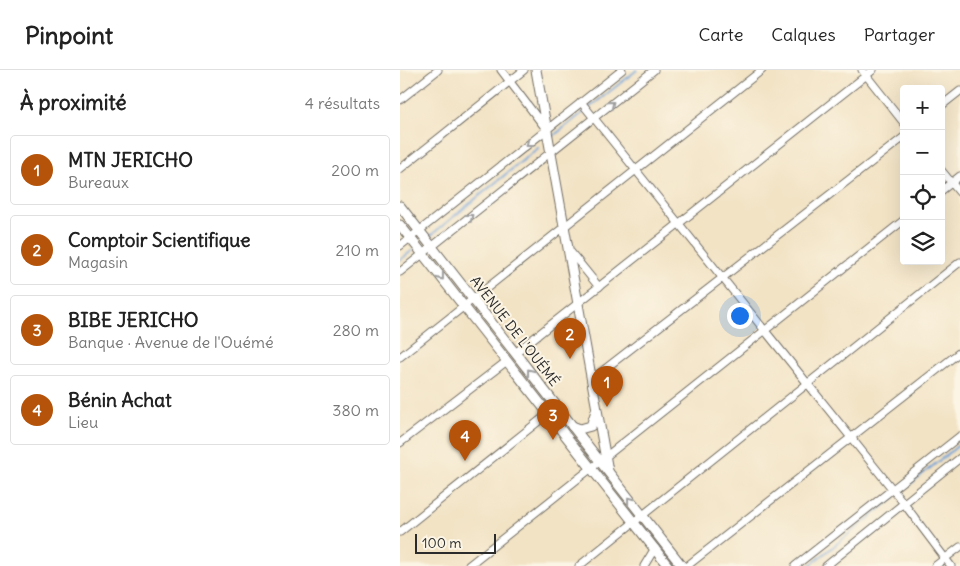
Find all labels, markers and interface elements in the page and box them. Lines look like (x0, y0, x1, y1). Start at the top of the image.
text: Pinpoint (25, 20, 113, 50)
text: Carte (698, 23, 743, 46)
text: Calques (771, 23, 836, 46)
text: Partager (864, 23, 935, 46)
map controls (900, 85, 945, 265)
button: + (900, 85, 945, 130)
text: À proximité (20, 89, 127, 116)
text: 4 résultats (305, 93, 380, 113)
one-way arrow (605, 102, 614, 110)
button: − (900, 130, 945, 175)
one-way arrow (526, 138, 535, 146)
text: MTN JERICHO (68, 148, 193, 172)
text: 1 (34, 160, 40, 180)
text: 200 m (331, 160, 379, 180)
text: Bureaux (68, 172, 129, 192)
button: locate (900, 175, 945, 220)
one-way arrow (464, 214, 473, 222)
button: layers (900, 220, 945, 265)
text: Comptoir Scientifique (68, 228, 250, 252)
text: 2 (33, 240, 41, 260)
text: 210 m (336, 240, 379, 260)
text: Magasin (68, 252, 128, 272)
one-way arrow (435, 271, 444, 281)
street label: AVENUE DE L'OUÉMÉ (466, 272, 564, 390)
your location (727, 303, 753, 329)
text: BIBE JERICHO (68, 308, 199, 332)
pin: 2 (554, 318, 586, 359)
text: 3 (32, 320, 42, 340)
text: 280 m (333, 320, 379, 340)
text: Banque · Avenue de l'Ouémé (68, 332, 274, 352)
pin: 1 (591, 366, 623, 407)
one-way arrow (528, 369, 536, 378)
text: Bénin Achat (68, 388, 172, 412)
pin: 3 (537, 399, 569, 440)
text: 4 (32, 400, 42, 420)
text: 380 m (332, 400, 379, 420)
text: Lieu (68, 412, 98, 432)
pin: 4 (449, 420, 481, 461)
one-way arrow (628, 497, 636, 506)
scale bar (415, 531, 496, 554)
text: 100 m (422, 534, 462, 552)

